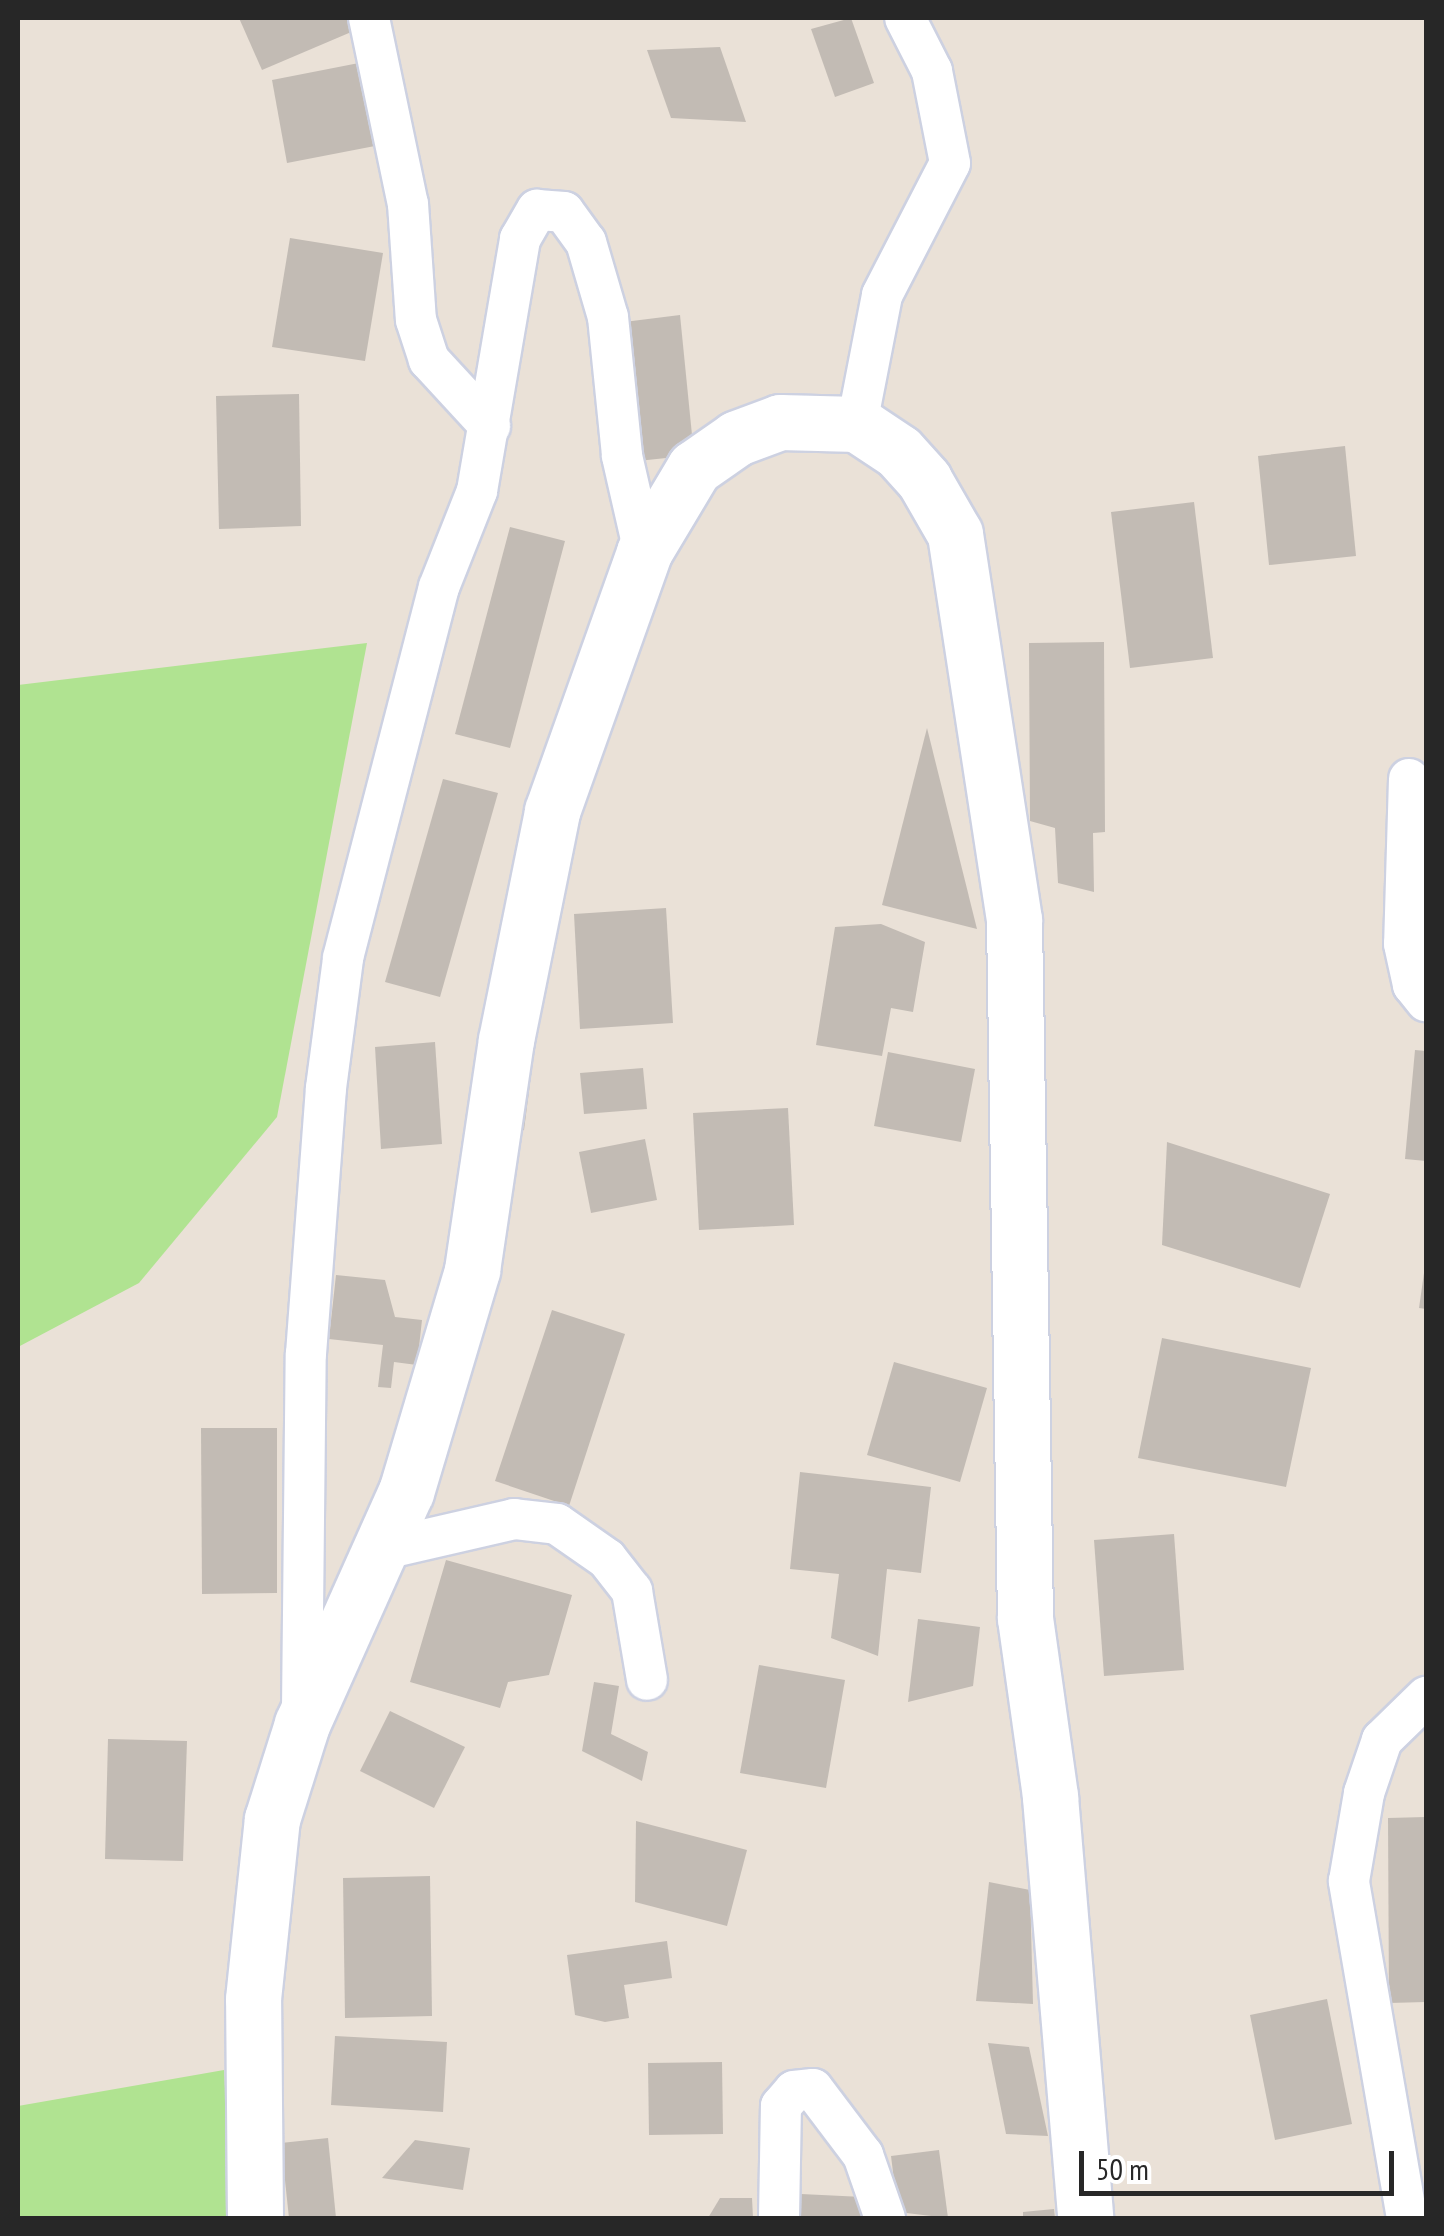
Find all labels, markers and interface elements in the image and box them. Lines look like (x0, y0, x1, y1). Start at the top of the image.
scale bar (1084, 2131, 1399, 2193)
text: 50 m (1096, 2149, 1149, 2188)

